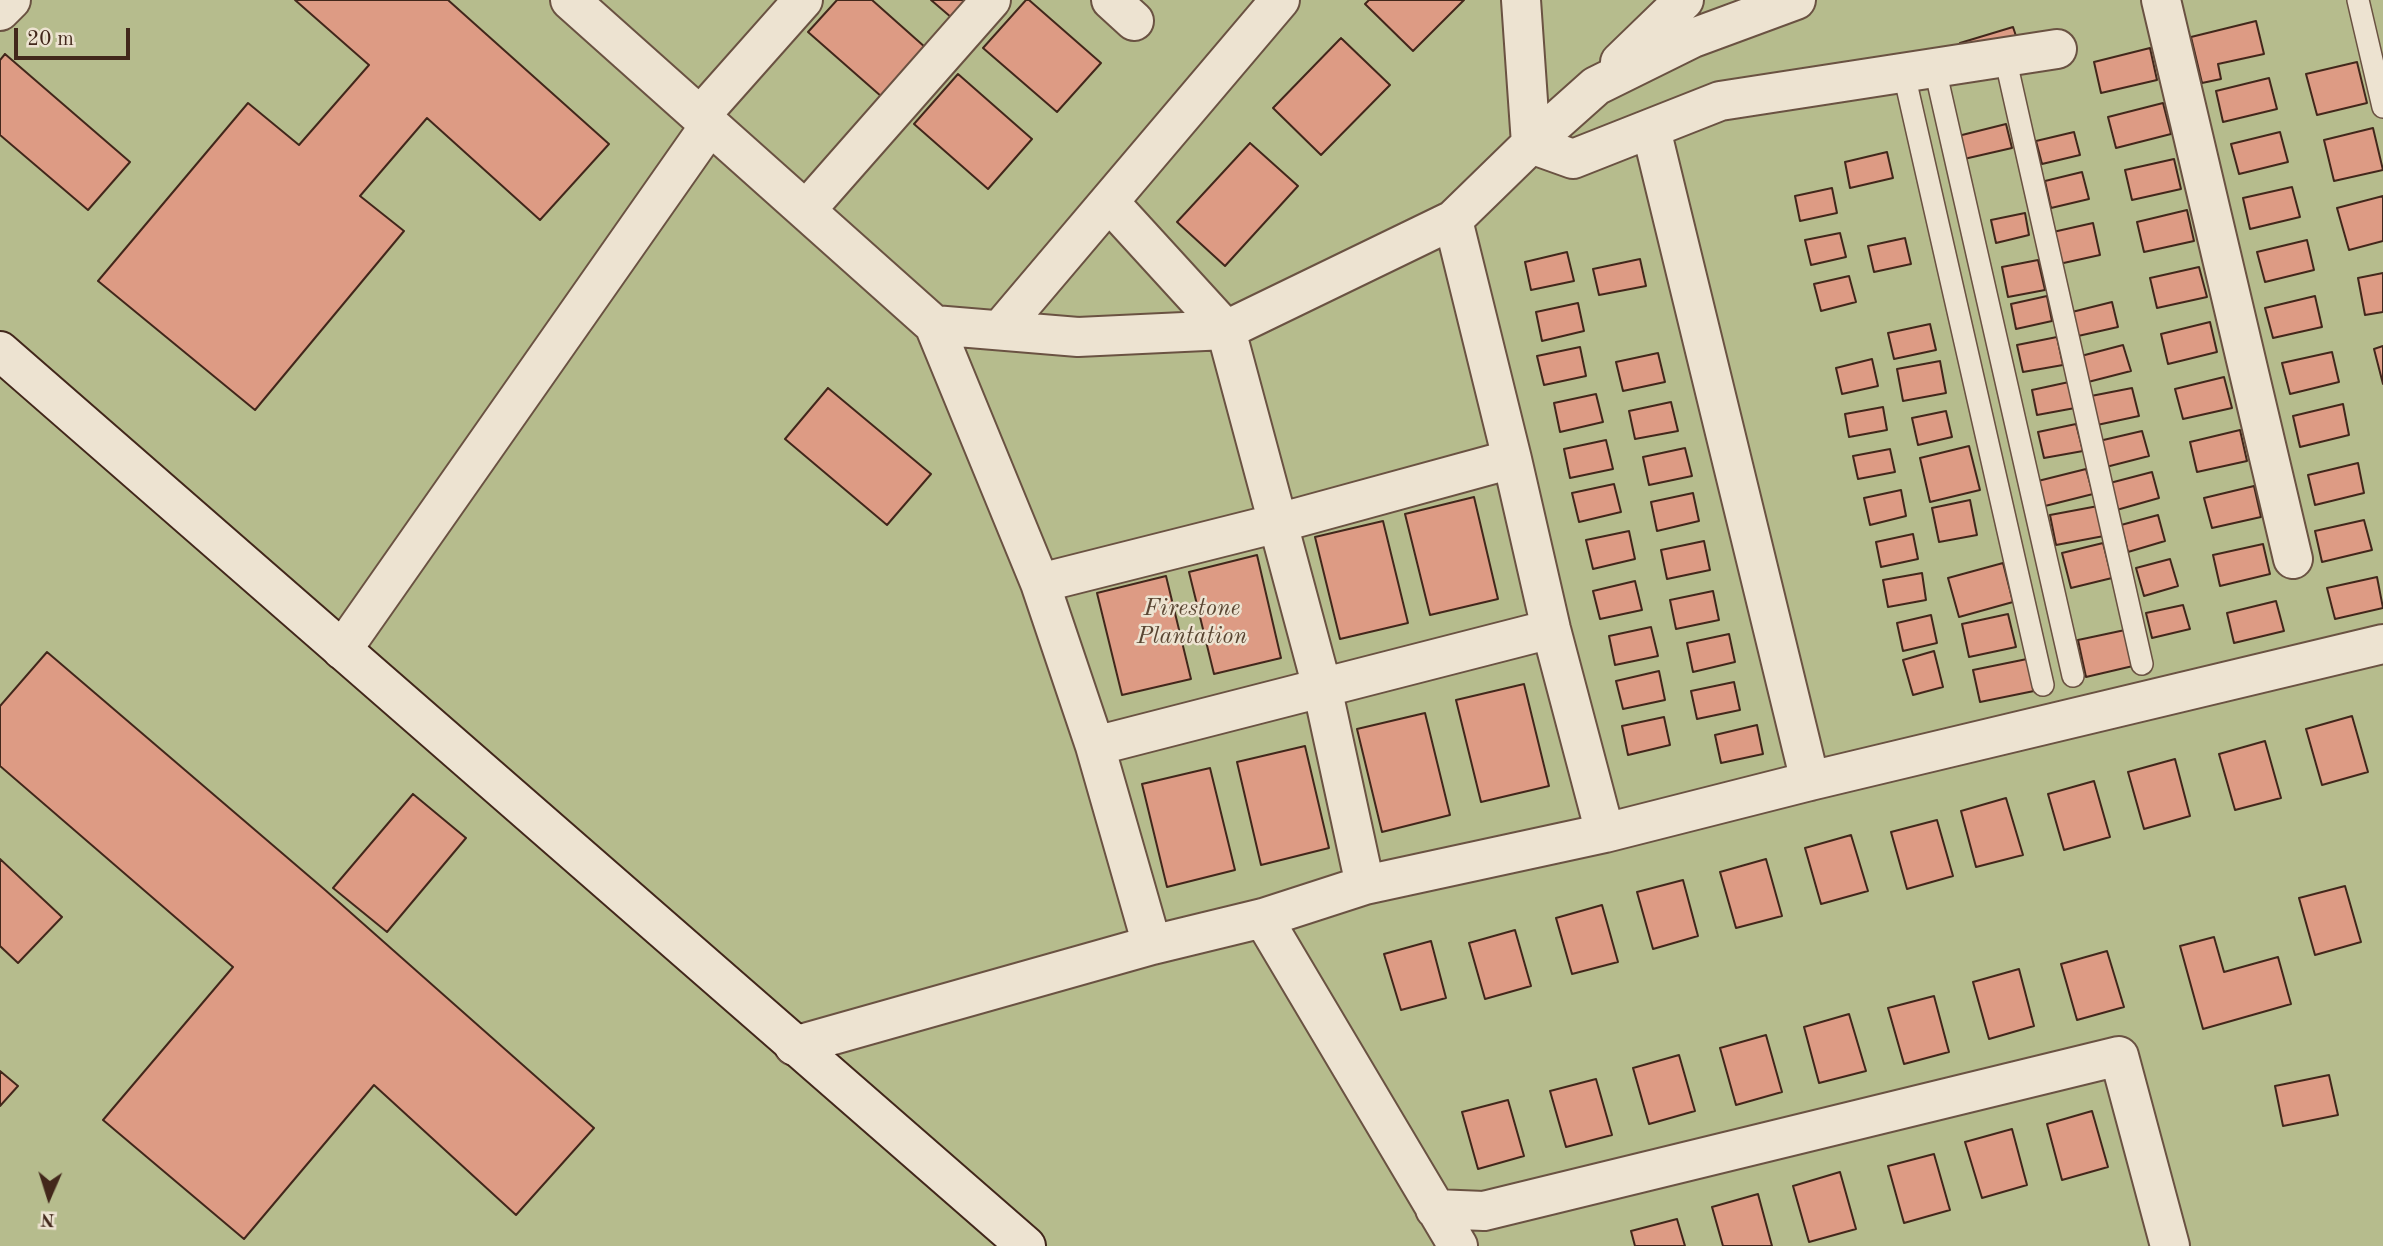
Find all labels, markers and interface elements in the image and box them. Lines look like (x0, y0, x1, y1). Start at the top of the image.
scale bar (18, 14, 133, 58)
text: 20 m (27, 29, 74, 50)
park label: Firestone Plantation (1137, 595, 1247, 651)
north arrow (14, 1162, 84, 1232)
text: N (40, 1209, 56, 1228)

